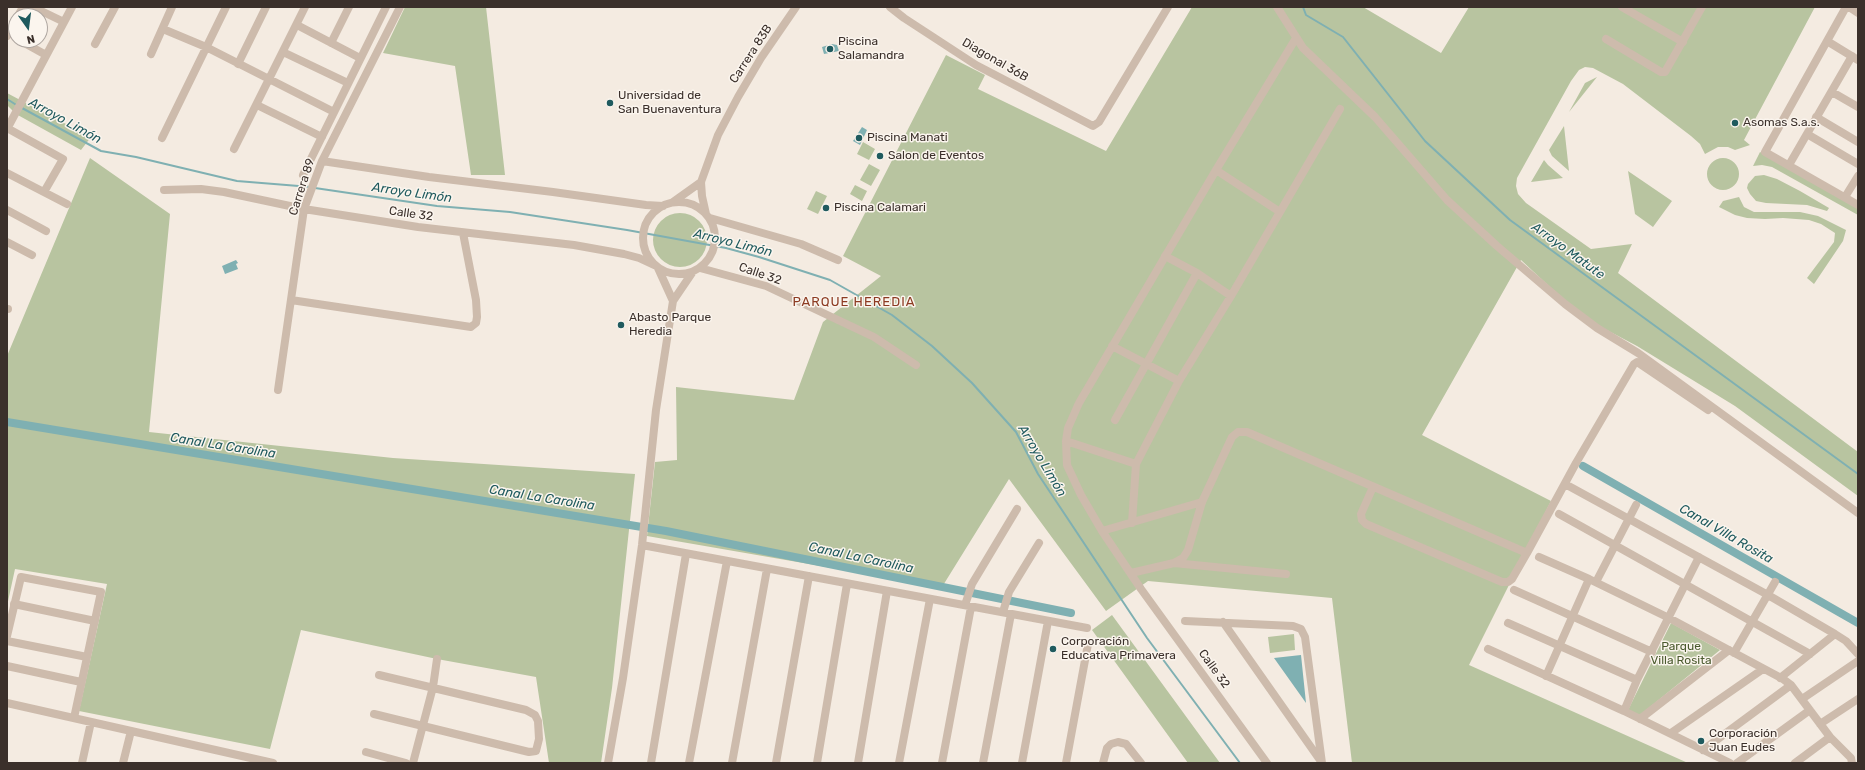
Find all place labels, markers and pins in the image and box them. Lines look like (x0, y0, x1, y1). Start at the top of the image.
place label: Piscina Salamandra (838, 35, 904, 63)
marker: Piscina Salamandra (825, 44, 835, 54)
place label: Universidad de San Buenaventura (618, 89, 721, 117)
marker: Universidad de San Buenaventura (605, 98, 615, 108)
place label: Asomas S.a.s. (1743, 116, 1820, 130)
marker: Asomas S.a.s. (1730, 118, 1740, 128)
place label: Piscina Manati (867, 131, 948, 145)
marker: Piscina Manati (854, 133, 864, 143)
place label: Salon de Eventos (888, 149, 984, 163)
marker: Salon de Eventos (875, 151, 885, 161)
place label: Piscina Calamari (834, 201, 926, 215)
marker: Piscina Calamari (821, 203, 831, 213)
place label: Abasto Parque Heredia (629, 311, 711, 339)
marker: Abasto Parque Heredia (616, 320, 626, 330)
place label: Corporación Educativa Primavera (1061, 635, 1176, 663)
marker: Corporación Educativa Primavera (1048, 644, 1058, 654)
place label: Corporación Juan Eudes (1709, 727, 1777, 755)
marker: Corporación Juan Eudes (1696, 736, 1706, 746)

